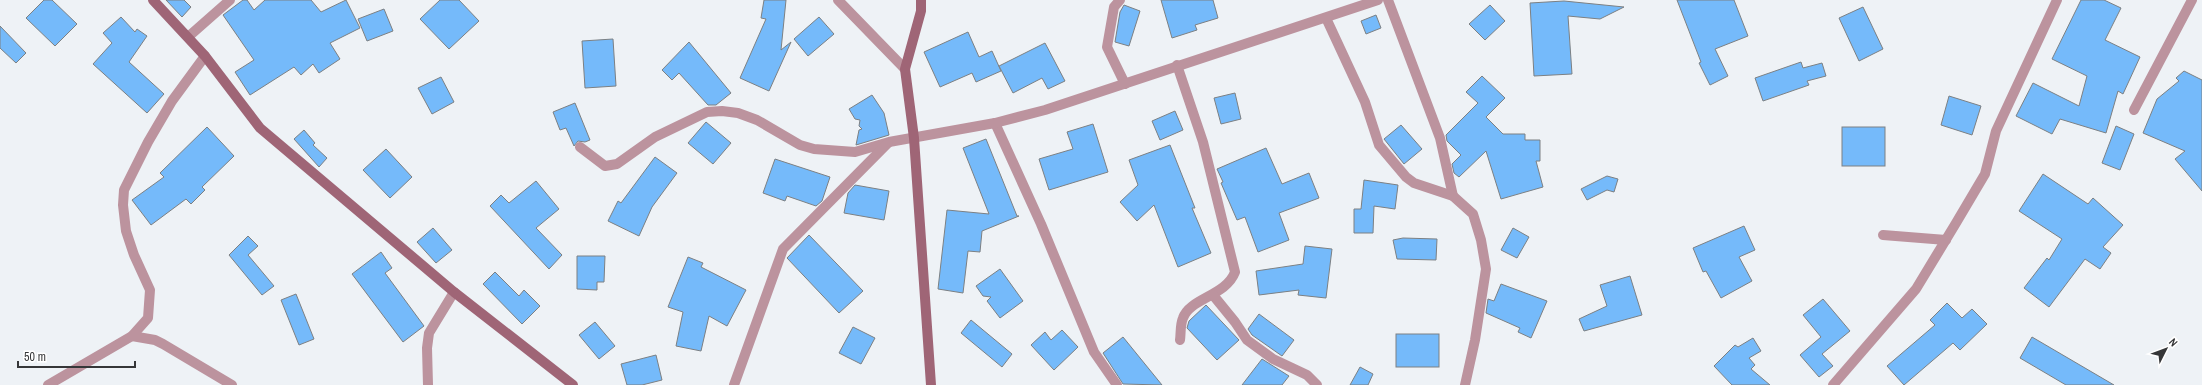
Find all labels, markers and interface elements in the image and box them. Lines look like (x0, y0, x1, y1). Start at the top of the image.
north arrow (2146, 329, 2186, 369)
text: N (2166, 335, 2181, 349)
scale bar (18, 343, 135, 369)
text: 50 m (24, 349, 46, 365)

